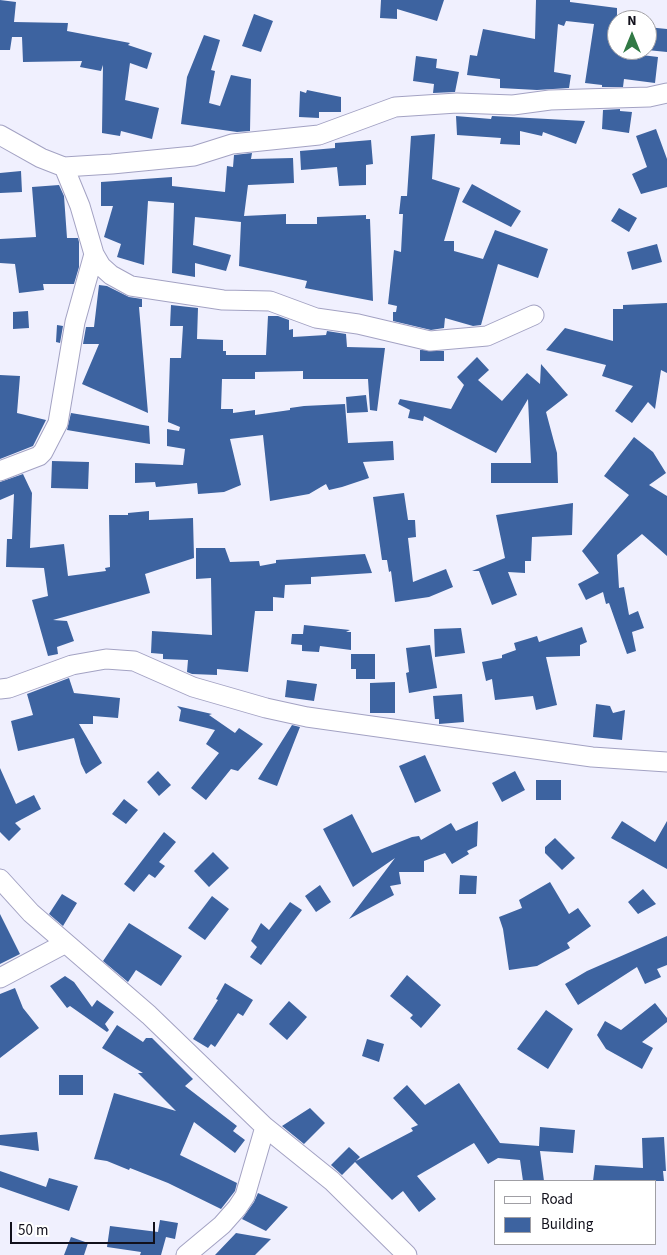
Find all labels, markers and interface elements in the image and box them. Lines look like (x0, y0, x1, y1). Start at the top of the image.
north arrow (607, 10, 657, 60)
text: N (627, 11, 637, 31)
legend (494, 1180, 657, 1245)
text: Road (541, 1189, 573, 1210)
scale bar (12, 1212, 158, 1244)
text: Building (541, 1214, 593, 1235)
text: 50 m (18, 1220, 48, 1241)

